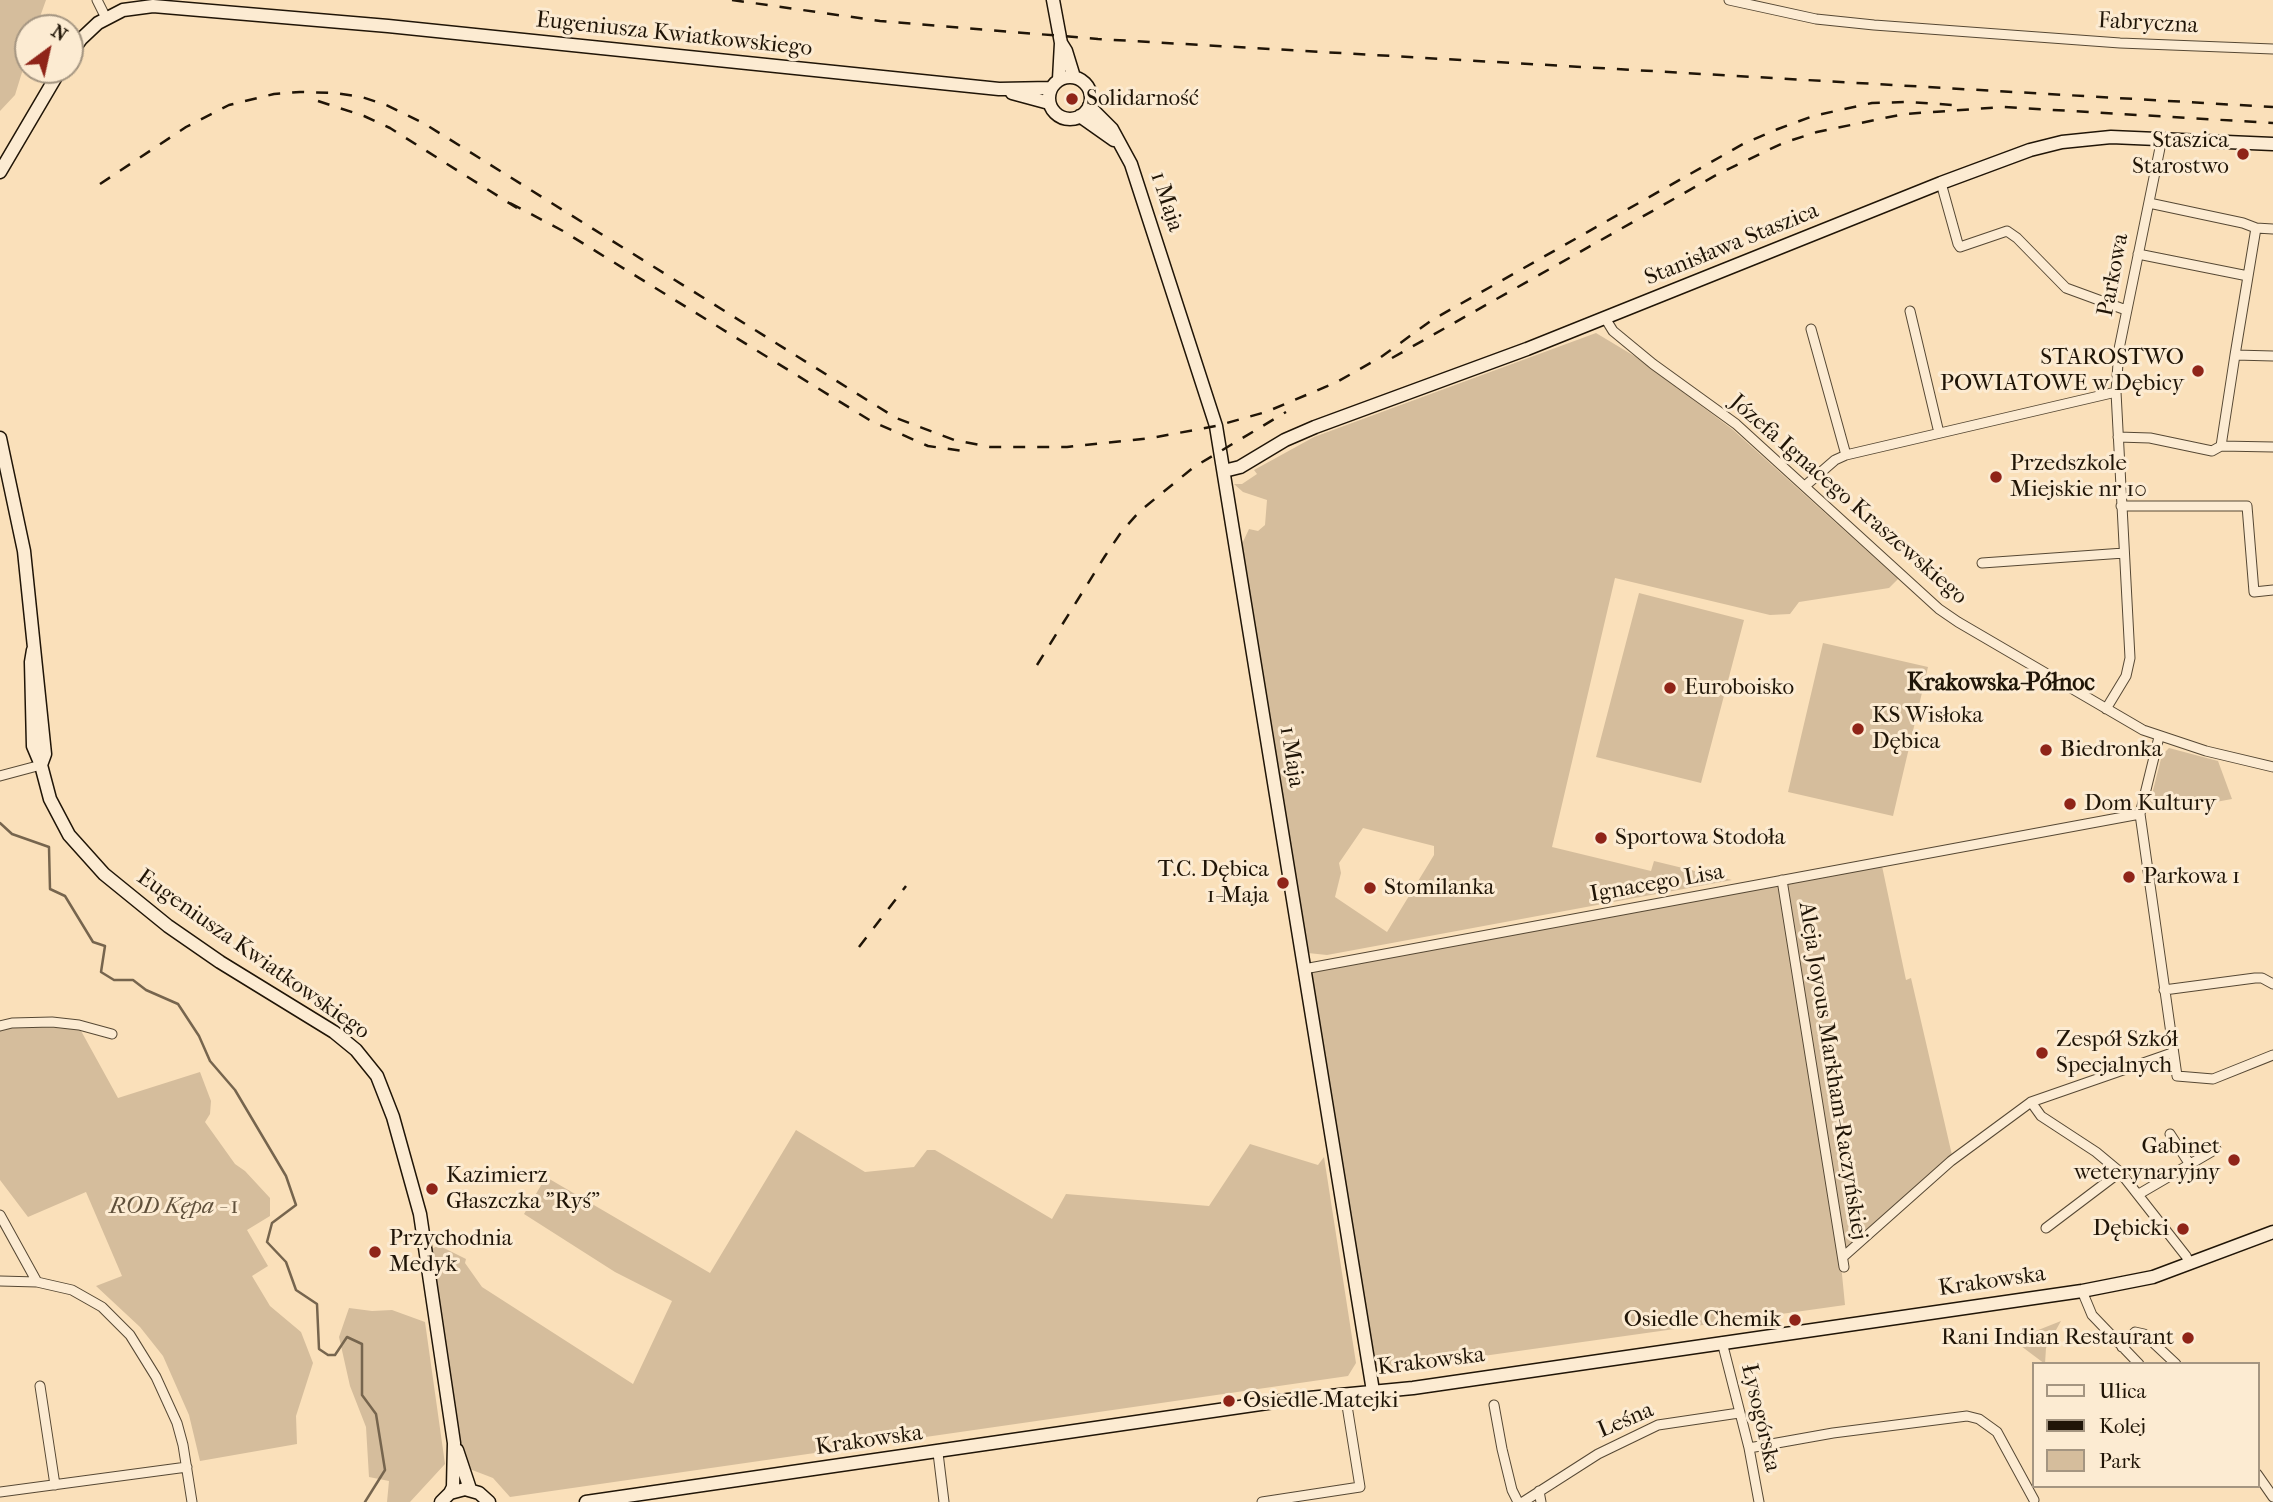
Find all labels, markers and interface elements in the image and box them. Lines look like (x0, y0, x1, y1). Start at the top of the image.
street label: Eugeniusza Kwiatkowskiego (534, 7, 814, 63)
street label: Fabryczna (2097, 8, 2199, 40)
north arrow (14, 14, 84, 84)
text: N (47, 20, 71, 46)
place label: Solidarność (1086, 85, 1199, 113)
marker: Solidarność (1064, 91, 1080, 107)
place label: Staszica Starostwo (2132, 127, 2229, 181)
marker: Staszica Starostwo (2235, 146, 2251, 162)
street label: 1 Maja (1143, 169, 1189, 235)
street label: Stanisława Staszica (1641, 198, 1823, 292)
street label: Parkowa (2092, 231, 2136, 319)
place label: STAROSTWO POWIATOWE w Dębicy (1940, 344, 2184, 398)
marker: STAROSTWO POWIATOWE w Dębicy (2190, 363, 2206, 379)
street label: Józefa Ignacego Kraszewskiego (1723, 389, 1973, 611)
place label: Przedszkole Miejskie nr 10 (2010, 450, 2147, 504)
marker: Przedszkole Miejskie nr 10 (1988, 469, 2004, 485)
district label: Krakowska-Północ (1907, 670, 2095, 698)
place label: Euroboisko (1684, 674, 1794, 702)
marker: Euroboisko (1662, 680, 1678, 696)
place label: KS Wisłoka Dębica (1872, 702, 1983, 756)
marker: KS Wisłoka Dębica (1850, 721, 1866, 737)
street label: 1 Maja (1273, 725, 1309, 789)
place label: Biedronka (2060, 736, 2162, 764)
marker: Biedronka (2038, 742, 2054, 758)
place label: Dom Kultury (2084, 790, 2216, 818)
marker: Dom Kultury (2062, 796, 2078, 812)
place label: Sportowa Stodoła (1615, 824, 1785, 852)
marker: Sportowa Stodoła (1593, 830, 1609, 846)
place label: T.C. Dębica 1-Maja (1158, 856, 1269, 910)
street label: Ignacego Lisa (1588, 859, 1726, 909)
place label: Parkowa 1 (2143, 863, 2240, 891)
street label: Eugeniusza Kwiatkowskiego (131, 864, 375, 1046)
marker: Parkowa 1 (2121, 869, 2137, 885)
place label: Stomilanka (1384, 874, 1494, 902)
marker: T.C. Dębica 1-Maja (1275, 875, 1291, 891)
marker: Stomilanka (1362, 880, 1378, 896)
street label: Aleja Joyous Markham-Raczyńskiej (1792, 900, 1872, 1242)
place label: Zespół Szkół Specjalnych (2056, 1026, 2178, 1080)
marker: Zespół Szkół Specjalnych (2034, 1045, 2050, 1061)
place label: Gabinet weterynaryjny (2074, 1133, 2220, 1187)
marker: Gabinet weterynaryjny (2226, 1152, 2242, 1168)
place label: Kazimierz Głaszczka "Ryś" (446, 1162, 600, 1216)
marker: Kazimierz Głaszczka "Ryś" (424, 1181, 440, 1197)
park label: ROD Kępa - 1 (109, 1193, 239, 1221)
place label: Dębicki (2093, 1215, 2169, 1243)
marker: Dębicki (2175, 1221, 2191, 1237)
place label: Przychodnia Medyk (389, 1225, 513, 1279)
marker: Przychodnia Medyk (367, 1244, 383, 1260)
street label: Krakowska (1937, 1261, 2047, 1303)
place label: Osiedle Chemik (1624, 1306, 1781, 1334)
marker: Osiedle Chemik (1787, 1312, 1803, 1328)
place label: Rani Indian Restaurant (1941, 1324, 2174, 1352)
marker: Rani Indian Restaurant (2180, 1330, 2196, 1346)
street label: Krakowska (1376, 1342, 1486, 1382)
street label: Łysogórska (1734, 1361, 1786, 1475)
legend (2032, 1362, 2259, 1488)
text: Ulica (2099, 1379, 2146, 1403)
place label: Osiedle Matejki (1243, 1387, 1398, 1415)
marker: Osiedle Matejki (1221, 1393, 1237, 1409)
street label: Leśna (1594, 1397, 1658, 1445)
text: Kolej (2099, 1414, 2146, 1438)
street label: Krakowska (814, 1420, 924, 1462)
text: Park (2099, 1449, 2141, 1473)

